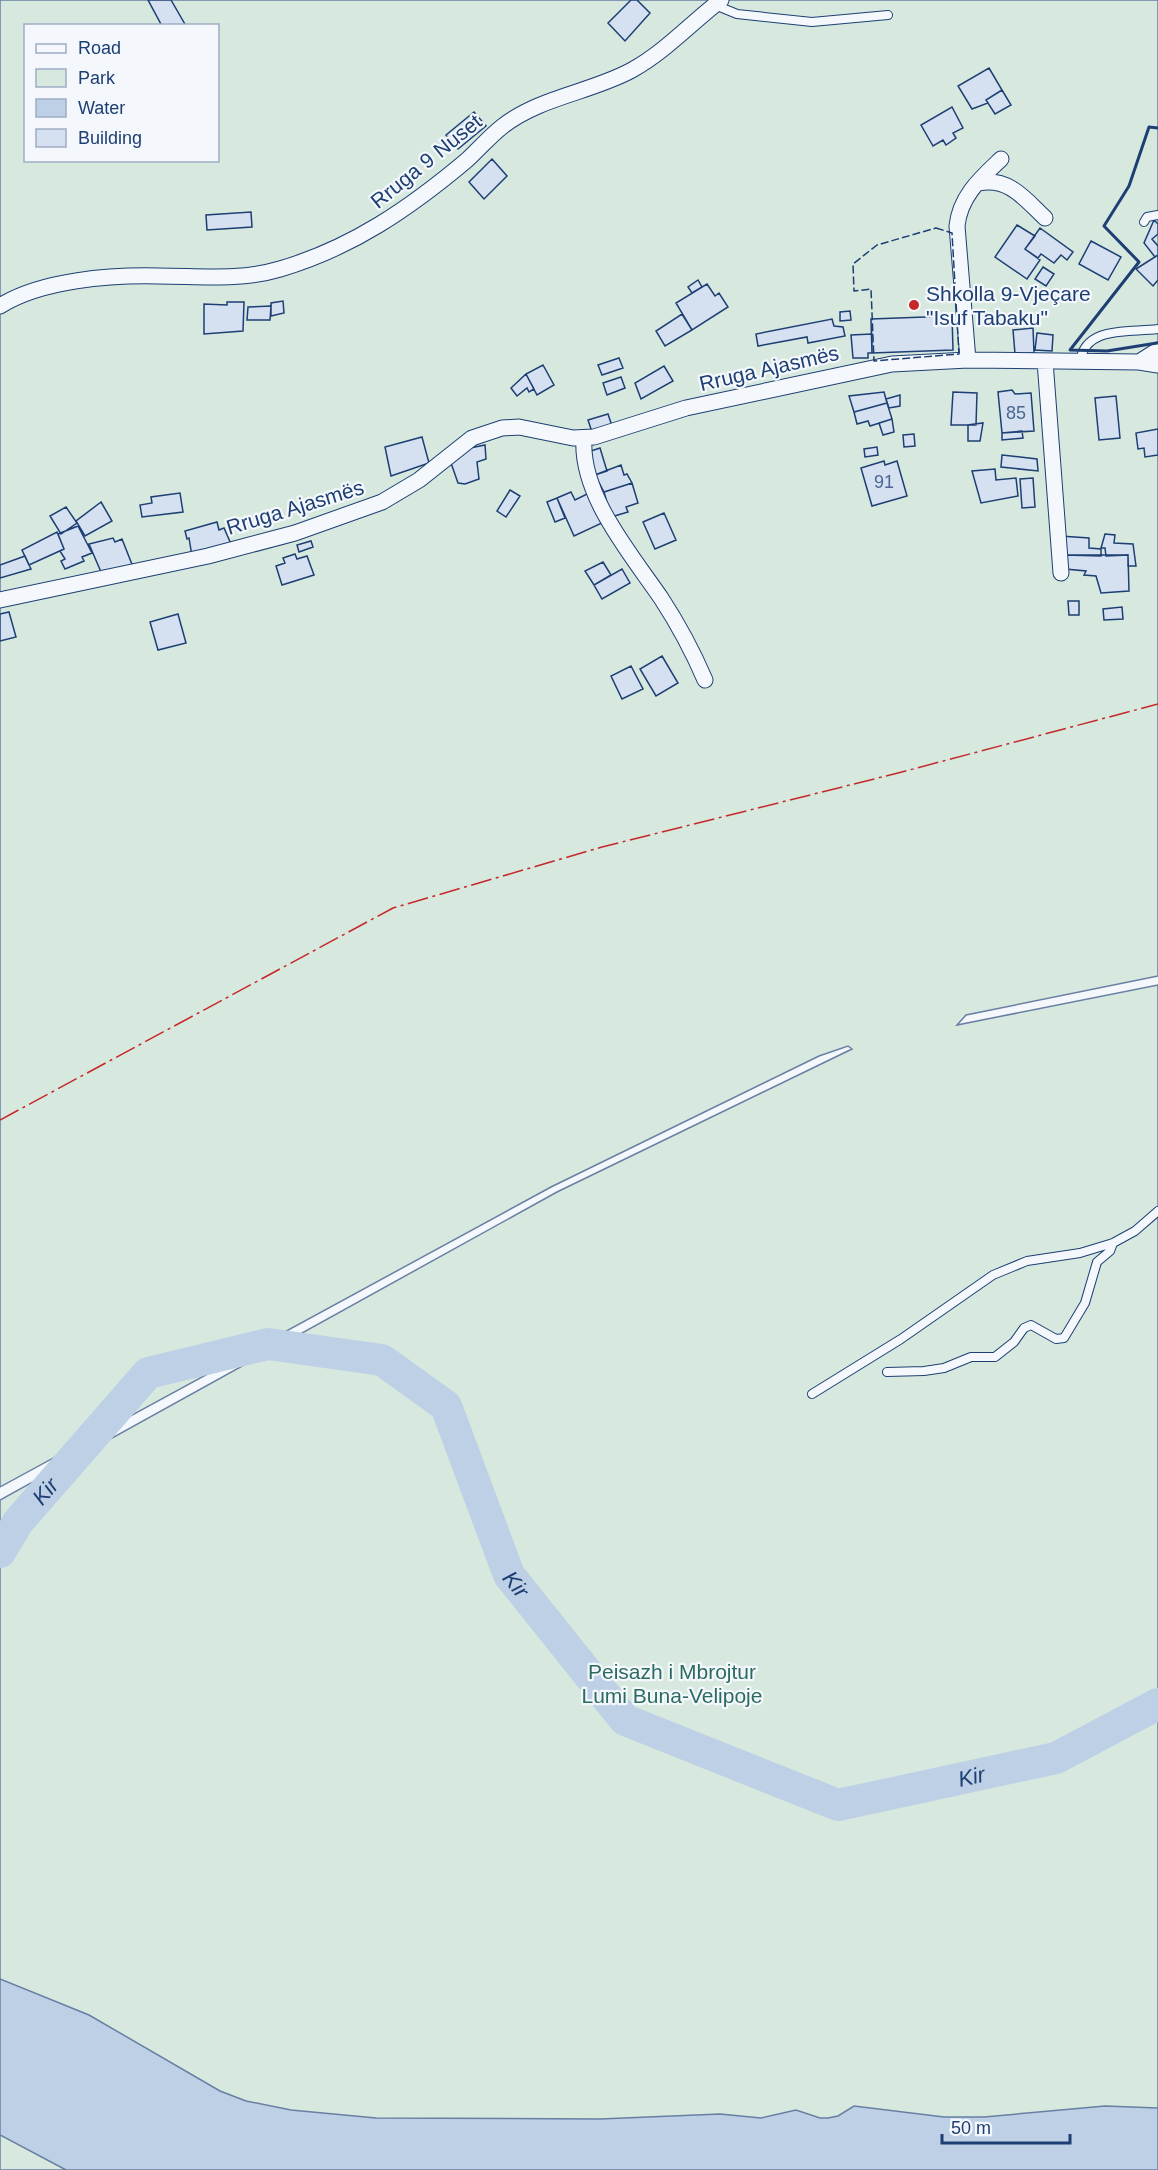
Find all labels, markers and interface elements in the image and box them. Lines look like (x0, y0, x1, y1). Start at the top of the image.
legend (24, 24, 219, 162)
text: Road (78, 38, 121, 58)
text: Park (78, 68, 116, 88)
text: Water (78, 98, 125, 118)
street label: Rruga 9 Nuset (366, 109, 486, 213)
text: Building (78, 128, 142, 148)
place label: Shkolla 9-Vjeçare "Isuf Tabaku" (926, 282, 1091, 329)
marker: Shkolla 9-Vjeçare "Isuf Tabaku" (907, 298, 921, 312)
street label: Rruga Ajasmës (697, 341, 841, 395)
house number: 85 (1006, 403, 1026, 423)
house number: 91 (874, 472, 894, 492)
street label: Rruga Ajasmës (224, 475, 366, 539)
water label: Kir (27, 1471, 64, 1509)
water label: Kir (498, 1566, 535, 1604)
park label: Peisazh i Mbrojtur Lumi Buna-Velipoje (582, 1660, 762, 1707)
water label: Kir (956, 1761, 989, 1791)
scale bar (942, 2107, 1070, 2145)
text: 50 m (951, 2118, 991, 2138)

